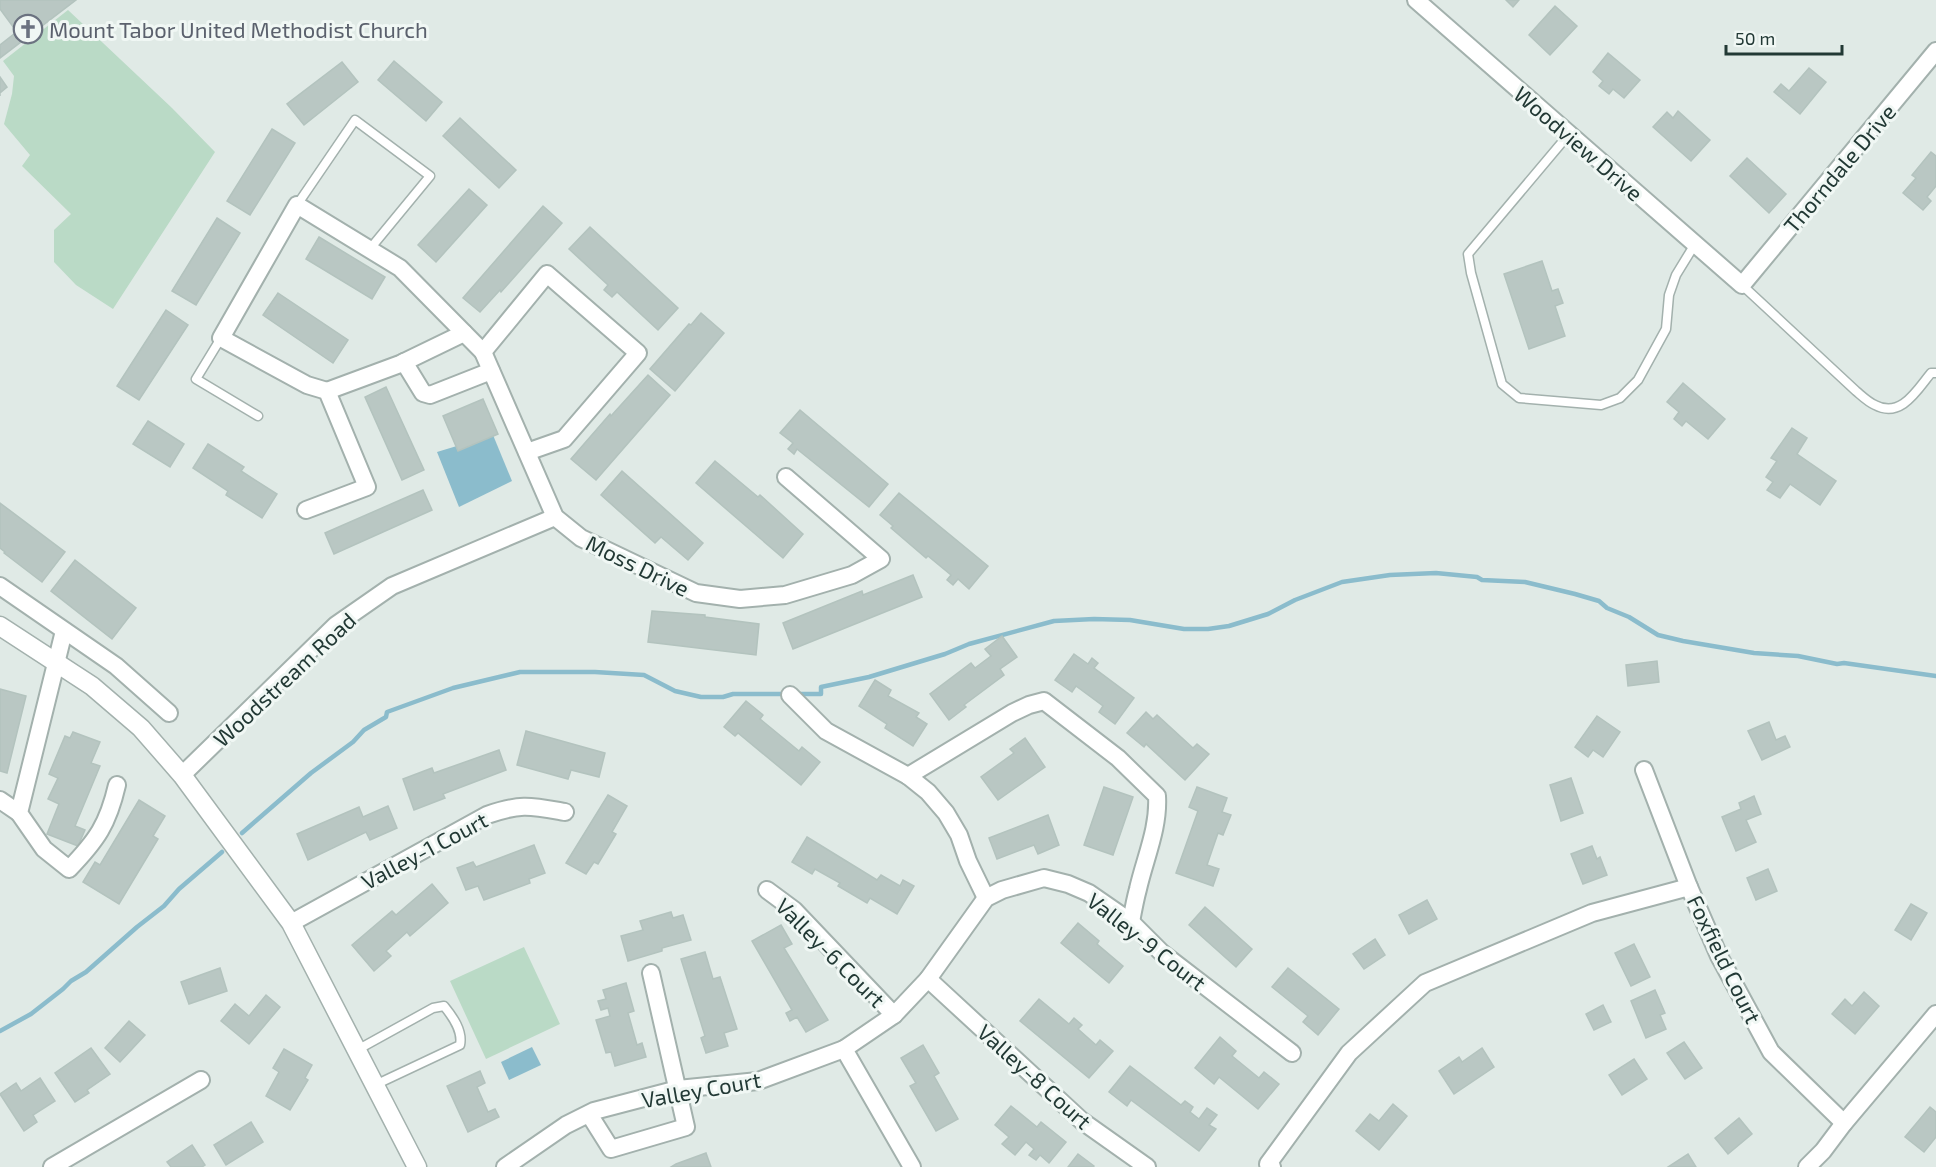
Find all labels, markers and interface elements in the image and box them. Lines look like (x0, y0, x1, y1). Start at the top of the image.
church icon: Mount Tabor United Methodist Church (12, 13, 44, 45)
place label: Mount Tabor United Methodist Church (49, 16, 428, 42)
scale bar (1726, 18, 1842, 56)
text: 50 m (1735, 27, 1775, 49)
street label: Woodview Drive (1509, 80, 1649, 206)
street label: Thorndale Drive (1778, 98, 1900, 238)
street label: Moss Drive (582, 529, 694, 601)
street label: Woodstream Road (208, 606, 360, 752)
street label: Valley-1 Court (357, 806, 491, 894)
street label: Valley-9 Court (1082, 887, 1212, 995)
street label: Foxfield Court (1683, 891, 1767, 1027)
street label: Valley-6 Court (771, 892, 891, 1012)
street label: Valley-8 Court (973, 1018, 1097, 1134)
street label: Valley Court (639, 1066, 763, 1112)

